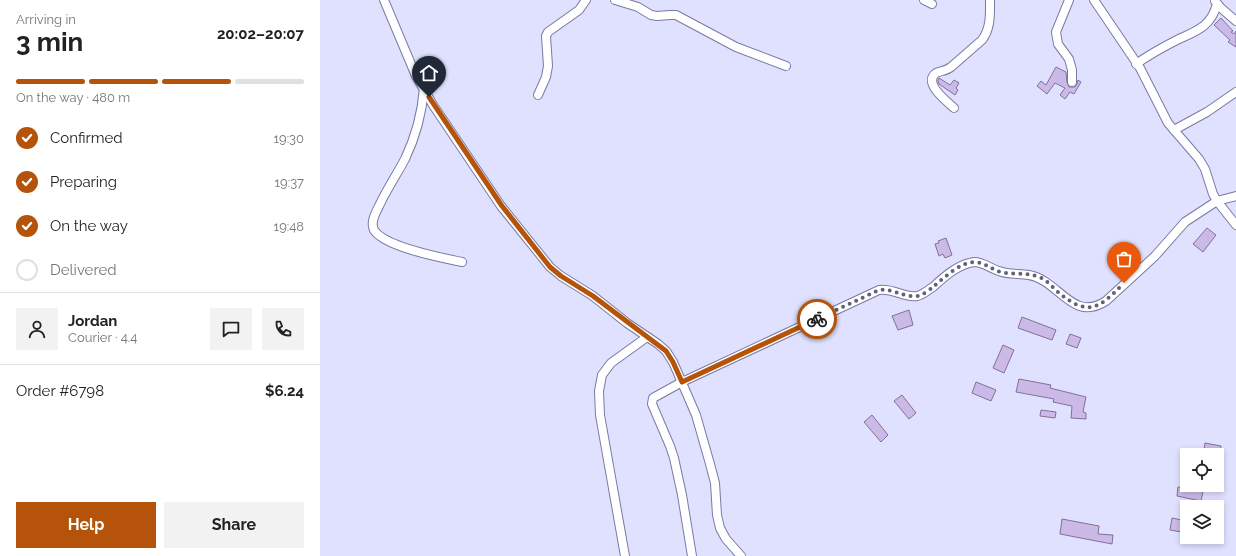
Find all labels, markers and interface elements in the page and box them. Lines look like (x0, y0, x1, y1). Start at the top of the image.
text: Arriving in (16, 12, 76, 27)
text: 20:02–20:07 (217, 25, 304, 43)
text: 3 min (16, 27, 83, 57)
pin (412, 56, 446, 97)
icon: home (418, 62, 440, 84)
text: On the way · 480 m (16, 90, 130, 105)
icon: check (16, 127, 38, 149)
text: Confirmed (50, 129, 123, 147)
text: 19:30 (273, 131, 304, 146)
icon: check (16, 171, 38, 193)
text: Preparing (50, 173, 117, 191)
text: 19:37 (275, 175, 304, 190)
icon: check (16, 215, 38, 237)
text: On the way (50, 217, 128, 235)
text: 19:48 (274, 219, 304, 234)
pin (1107, 242, 1141, 283)
icon: bag (1113, 248, 1135, 270)
text: Delivered (50, 261, 117, 279)
courier (797, 299, 837, 339)
button: person (16, 308, 58, 350)
button: chat (210, 308, 252, 350)
button: phone (262, 308, 304, 350)
icon: bike (806, 308, 828, 330)
text: Jordan (68, 312, 117, 330)
text: Courier · 4.4 (68, 330, 137, 345)
text: Order #6798 (16, 382, 104, 400)
text: $6.24 (265, 382, 304, 400)
map controls (1180, 448, 1224, 544)
button: locate (1180, 448, 1224, 492)
button: layers (1180, 500, 1224, 544)
button: Help (16, 502, 156, 548)
button: Share (164, 502, 304, 548)

